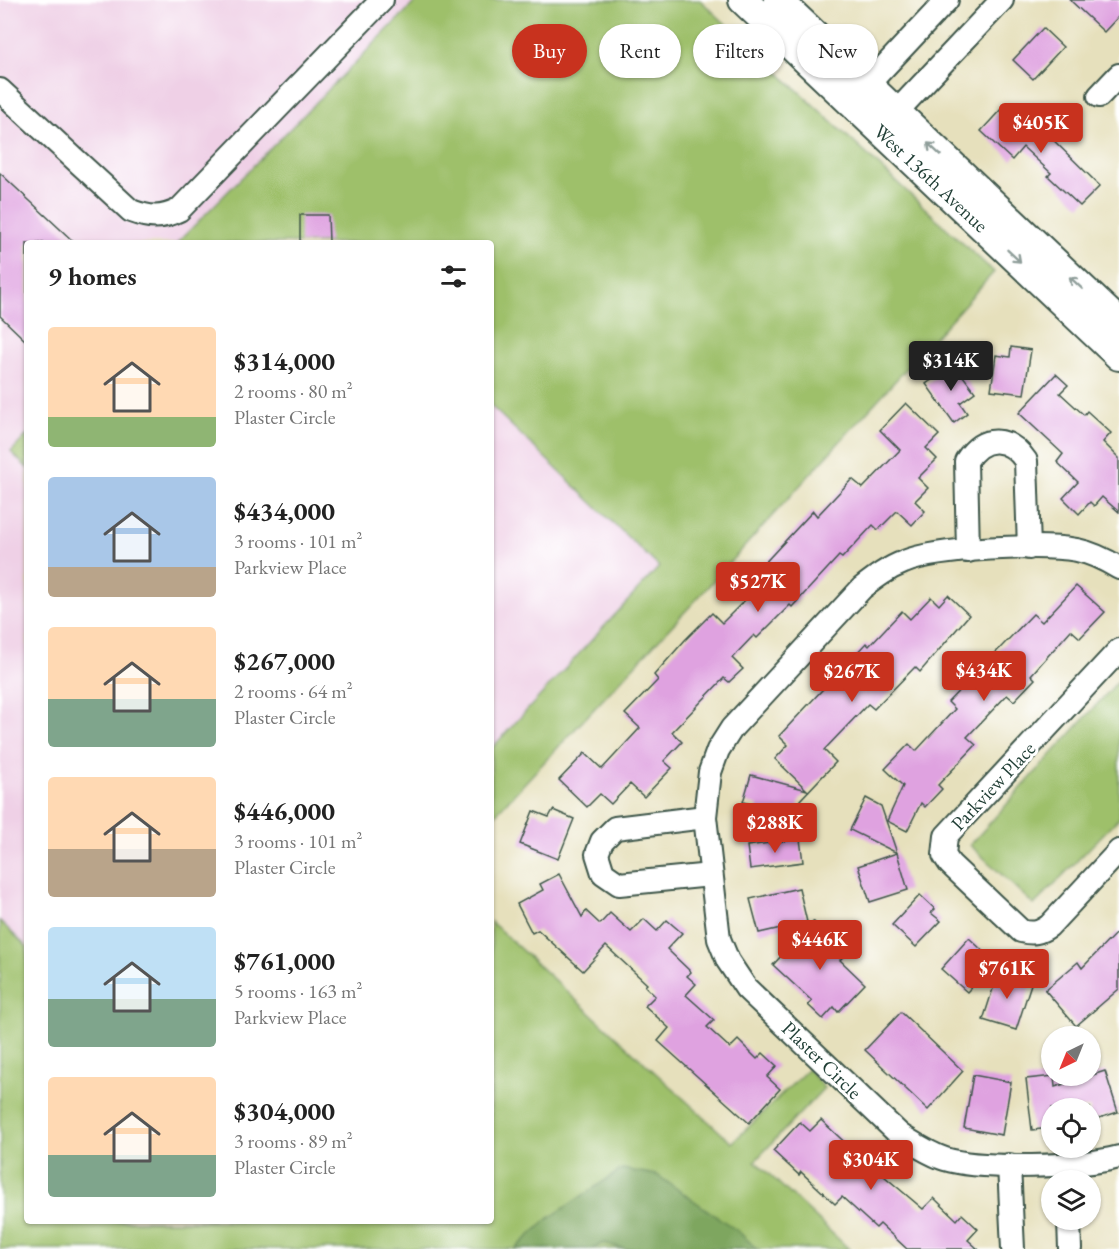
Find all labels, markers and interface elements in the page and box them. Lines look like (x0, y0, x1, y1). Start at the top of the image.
chip: Buy (512, 24, 587, 78)
chip: Rent (599, 24, 681, 78)
chip: Filters (693, 24, 785, 78)
chip: New (797, 24, 878, 78)
pin: $405K (999, 103, 1083, 154)
text: $405K (1013, 109, 1069, 135)
street label: West 136th Avenue (868, 118, 994, 238)
one-way arrow (927, 142, 942, 156)
one-way arrow (1006, 249, 1021, 263)
text: 9 homes (48, 259, 137, 293)
icon: filters (437, 260, 470, 293)
one-way arrow (1069, 276, 1084, 290)
pin: $314K (909, 341, 993, 392)
text: $314,000 (234, 344, 335, 378)
text: $314K (923, 347, 979, 373)
icon: home (96, 351, 168, 423)
text: 2 rooms · 80 m² (234, 378, 353, 404)
text: Plaster Circle (234, 404, 336, 430)
text: $434,000 (234, 494, 335, 528)
icon: home (96, 501, 168, 573)
text: 3 rooms · 101 m² (234, 528, 362, 554)
text: Parkview Place (234, 554, 347, 580)
pin: $527K (716, 562, 800, 613)
text: $527K (730, 568, 786, 594)
text: $267,000 (234, 644, 335, 678)
icon: home (96, 651, 168, 723)
pin: $434K (942, 651, 1026, 702)
pin: $267K (810, 652, 894, 703)
text: $434K (956, 657, 1012, 683)
text: $267K (824, 658, 880, 684)
text: 2 rooms · 64 m² (234, 678, 353, 704)
text: Plaster Circle (234, 704, 336, 730)
street label: Parkview Place (945, 736, 1041, 836)
text: $446,000 (234, 794, 335, 828)
icon: home (96, 801, 168, 873)
pin: $288K (733, 803, 817, 854)
text: $288K (747, 809, 803, 835)
text: 3 rooms · 101 m² (234, 828, 362, 854)
text: Plaster Circle (234, 854, 336, 880)
pin: $446K (778, 920, 862, 971)
text: $446K (792, 926, 848, 952)
text: $761,000 (234, 944, 335, 978)
pin: $761K (965, 949, 1049, 1000)
icon: home (96, 951, 168, 1023)
text: $761K (979, 955, 1035, 981)
text: 5 rooms · 163 m² (234, 978, 362, 1004)
text: Parkview Place (234, 1004, 347, 1030)
street label: Plaster Circle (776, 1015, 868, 1105)
north arrow (1041, 1026, 1101, 1086)
map controls (1041, 1026, 1101, 1230)
text: $304,000 (234, 1094, 335, 1128)
button: locate (1041, 1098, 1101, 1158)
icon: home (96, 1101, 168, 1173)
text: 3 rooms · 89 m² (234, 1128, 353, 1154)
pin: $304K (829, 1140, 913, 1191)
text: $304K (843, 1146, 899, 1172)
text: Plaster Circle (234, 1154, 336, 1180)
button: layers (1041, 1170, 1101, 1230)

